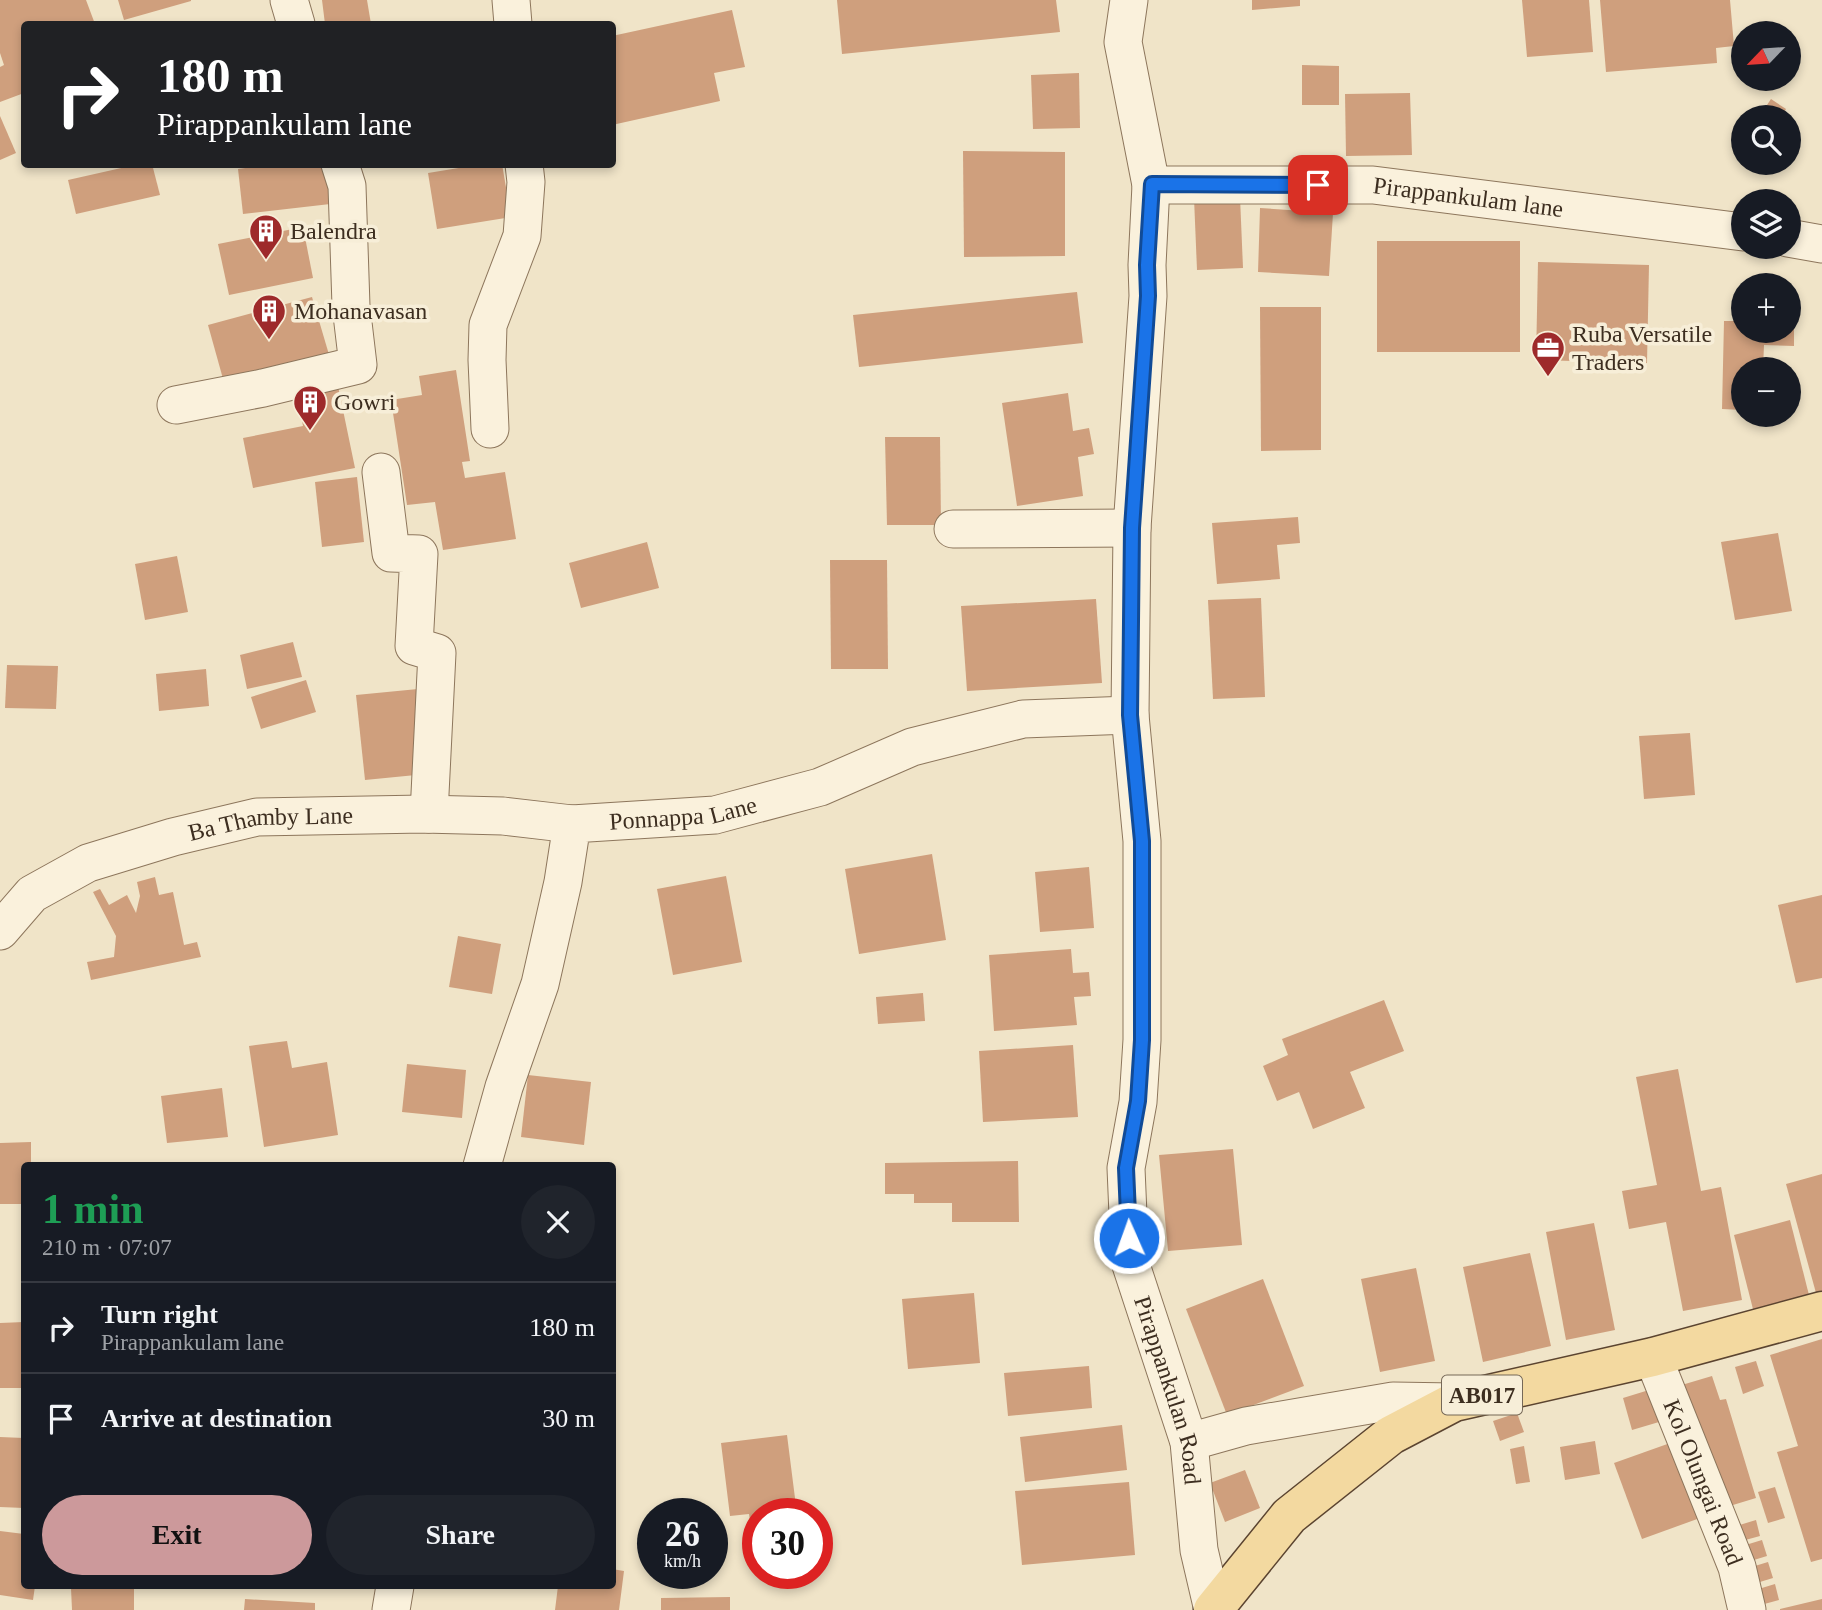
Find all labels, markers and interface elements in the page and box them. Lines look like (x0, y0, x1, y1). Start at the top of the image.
north arrow (1731, 21, 1801, 91)
map controls (1731, 21, 1801, 427)
text: 180 m (157, 48, 284, 103)
icon: right (42, 49, 133, 140)
button: search (1731, 105, 1801, 175)
text: Pirappankulam lane (157, 106, 412, 142)
pin (1288, 155, 1348, 215)
icon: arrive (1299, 166, 1337, 204)
street label: Pirappankulam lane (1372, 172, 1565, 222)
button: layers (1731, 189, 1801, 259)
building icon: Balendra (247, 212, 285, 261)
place label: Balendra (290, 218, 377, 244)
button: + (1731, 273, 1801, 343)
building icon: Mohanavasan (250, 292, 288, 341)
place label: Mohanavasan (294, 298, 427, 324)
place label: Ruba Versatile Traders (1572, 321, 1712, 375)
office icon: Ruba Versatile Traders (1529, 329, 1567, 378)
button: − (1731, 357, 1801, 427)
building icon: Gowri (291, 383, 329, 432)
place label: Gowri (334, 389, 396, 415)
street label: Ponnappa Lane (608, 791, 760, 835)
street label: Ba Thamby Lane (186, 802, 353, 846)
button: close (521, 1185, 595, 1259)
text: 1 min (42, 1186, 144, 1232)
position arrow (1092, 1201, 1166, 1275)
text: 210 m · 07:07 (42, 1235, 172, 1260)
street label: Pirappankulan Road (1129, 1293, 1206, 1486)
text: Turn right (101, 1300, 218, 1329)
icon: right (42, 1309, 80, 1347)
text: 180 m (529, 1313, 595, 1342)
text: Pirappankulam lane (101, 1330, 284, 1355)
road number: AB017 (1442, 1376, 1522, 1414)
street label: Kol Olungai Road (1658, 1396, 1748, 1569)
icon: arrive (42, 1400, 80, 1438)
text: Arrive at destination (101, 1404, 332, 1433)
text: 30 m (542, 1404, 595, 1433)
button: Exit (42, 1495, 312, 1575)
button: Share (326, 1495, 595, 1575)
speed limit sign: 30 (742, 1498, 833, 1589)
text: 26 (665, 1515, 700, 1554)
text: km/h (664, 1551, 701, 1571)

